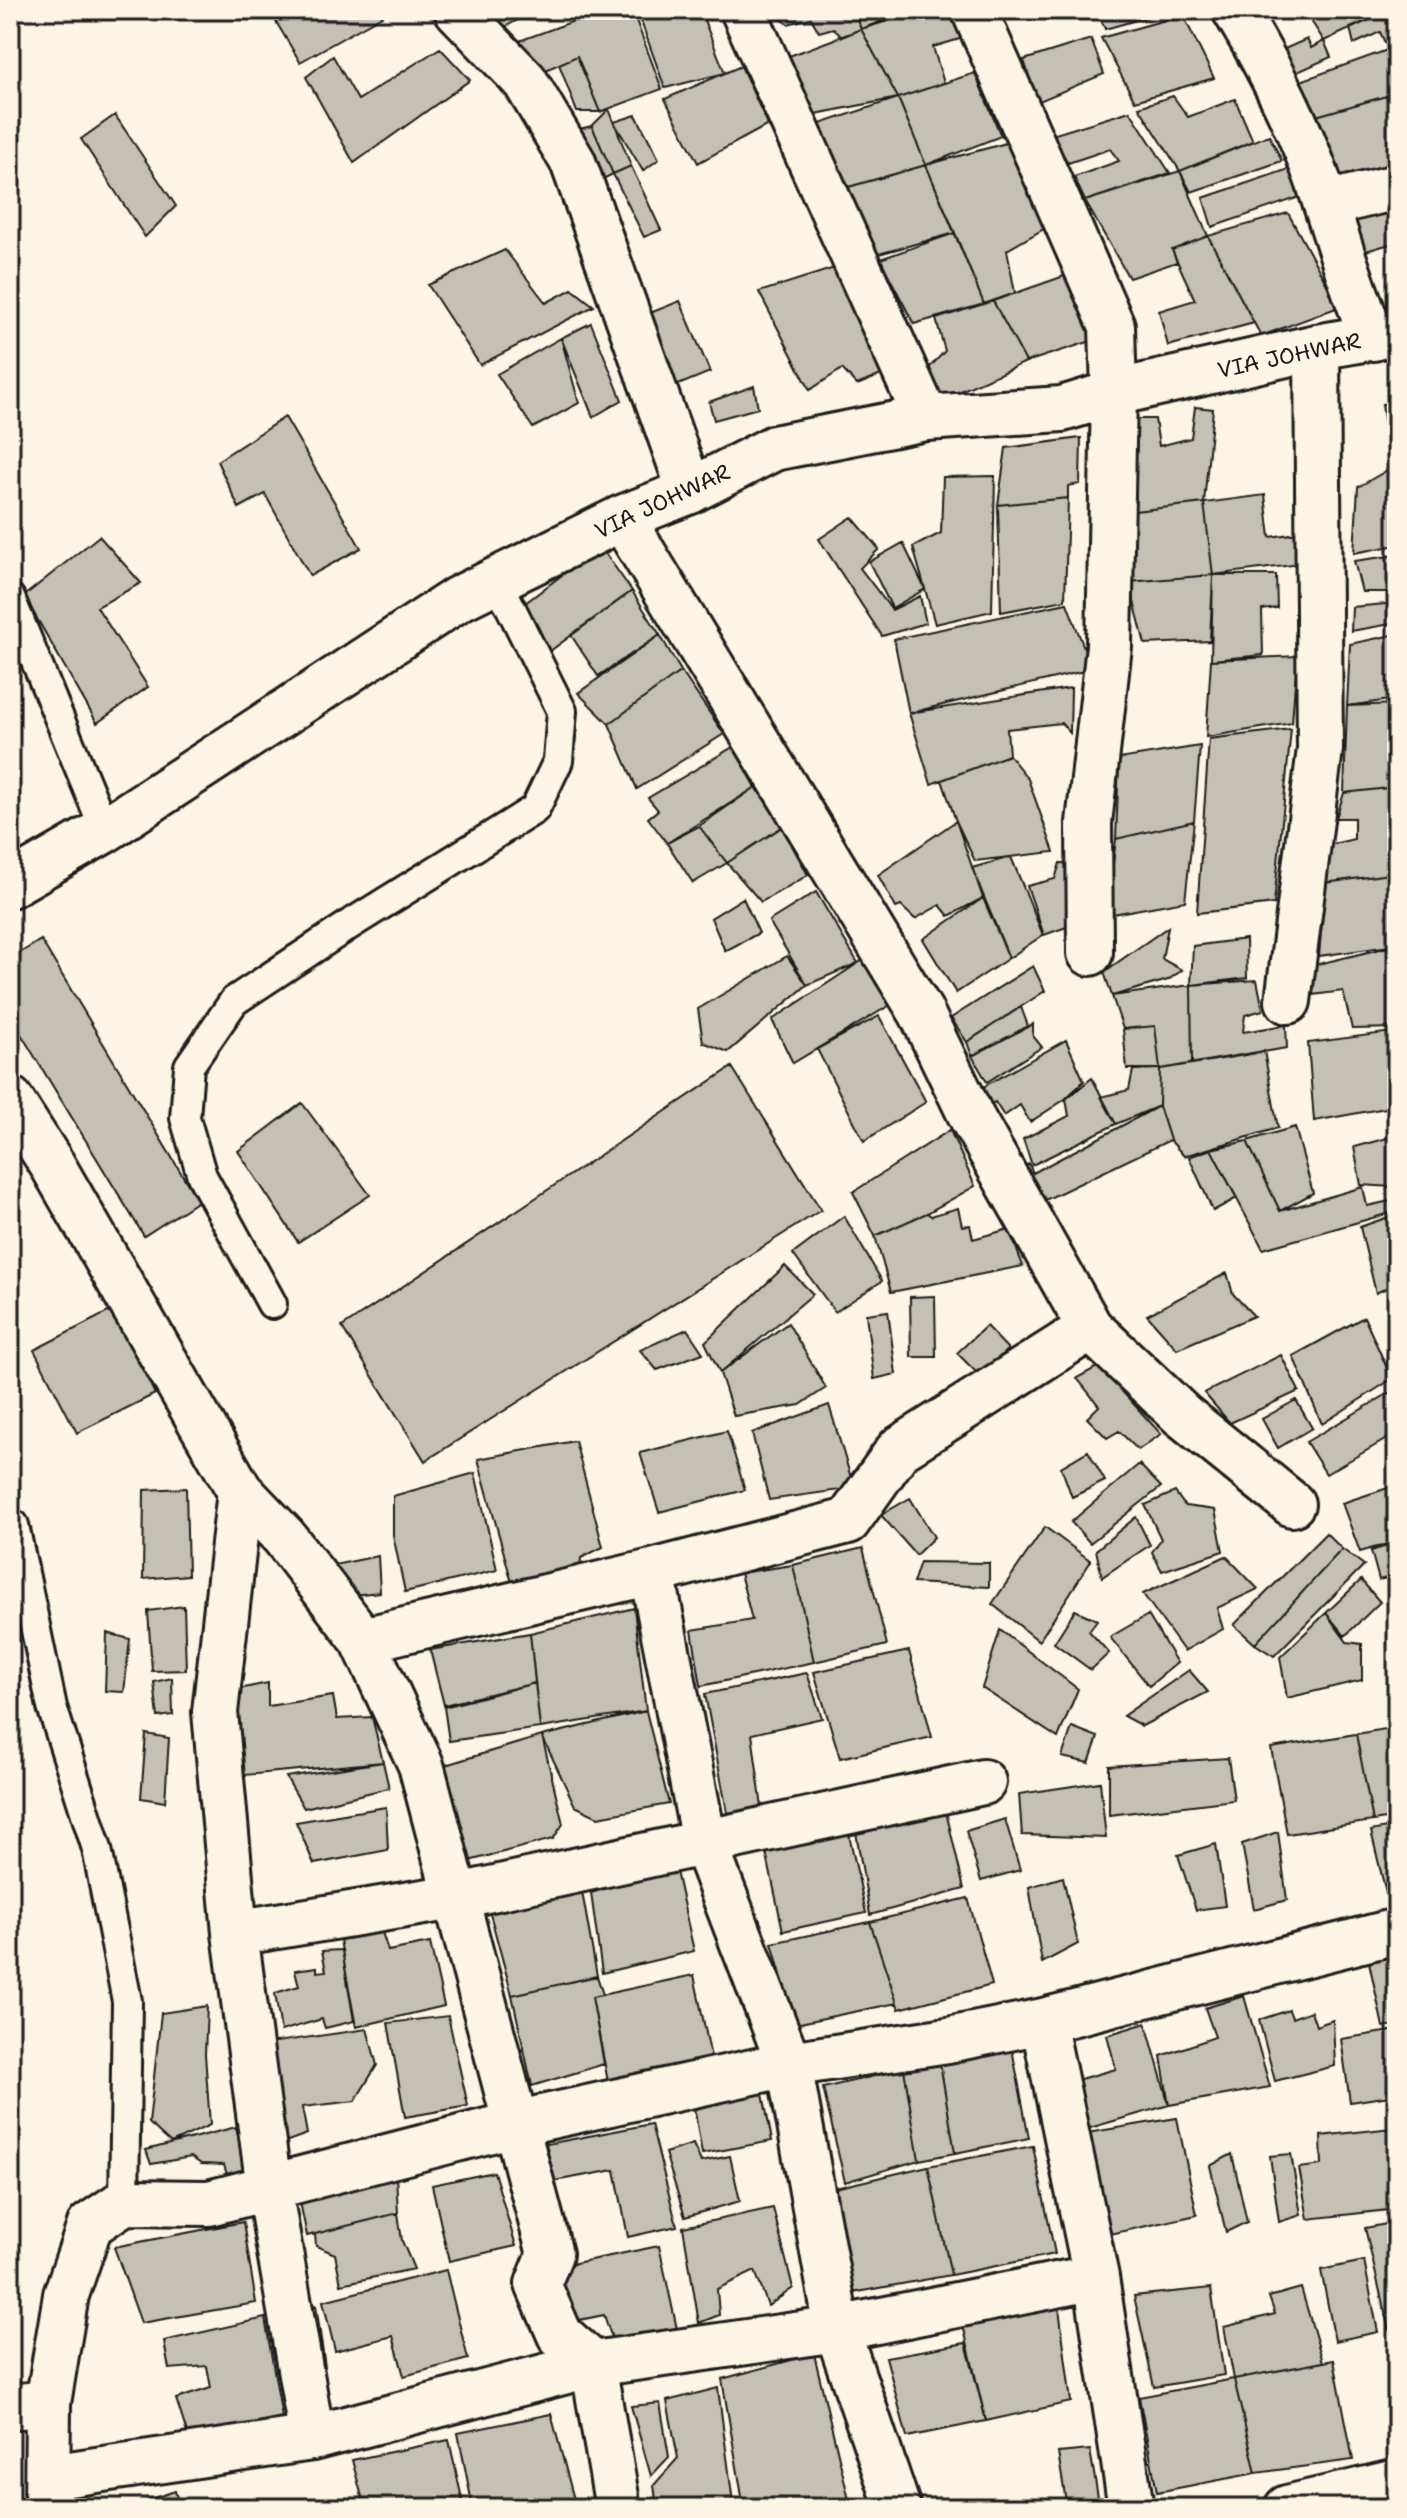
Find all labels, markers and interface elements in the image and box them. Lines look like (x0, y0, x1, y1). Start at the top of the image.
street label: VIA JOHWAR (1215, 326, 1364, 385)
street label: VIA JOHWAR (590, 457, 735, 545)

